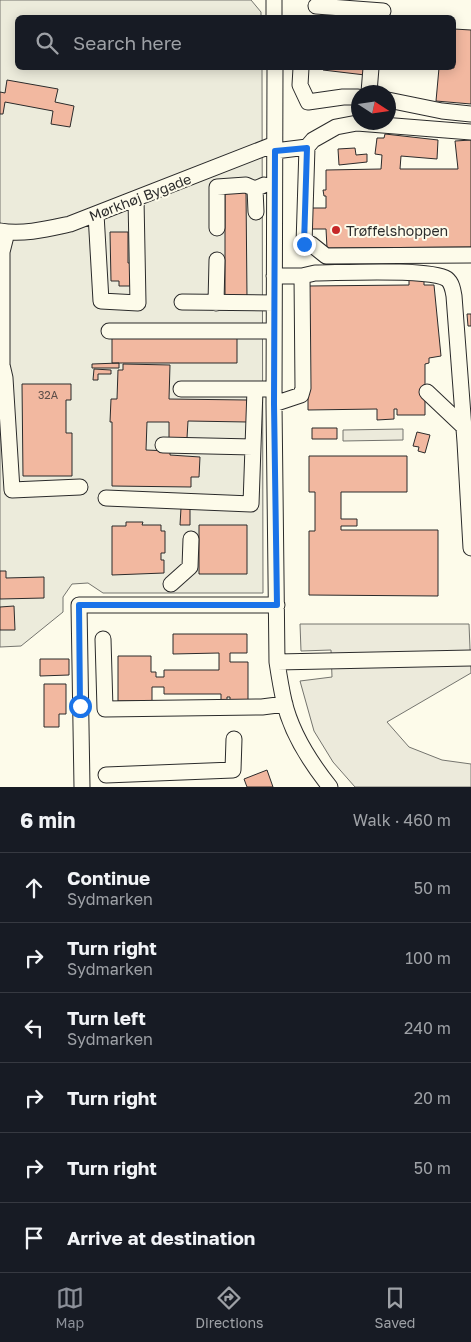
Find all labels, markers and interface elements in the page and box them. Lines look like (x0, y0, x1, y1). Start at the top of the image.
search box (15, 15, 456, 70)
icon: search (33, 29, 61, 57)
text: Search here (73, 31, 182, 54)
north arrow (351, 85, 396, 130)
street label: Mørkhøj Bygade (86, 170, 194, 224)
place label: Trøffelshoppen (346, 222, 448, 239)
marker: Trøffelshoppen (330, 224, 342, 236)
route end (293, 233, 316, 256)
house number: 32A (38, 388, 59, 401)
route start (69, 695, 92, 718)
text: 6 min (20, 807, 75, 833)
text: Walk · 460 m (353, 810, 451, 830)
text: Continue (67, 866, 150, 889)
icon: ahead (20, 874, 48, 902)
text: 50 m (414, 878, 451, 898)
text: Sydmarken (67, 889, 153, 909)
text: Turn right (67, 936, 157, 959)
icon: right (20, 944, 48, 972)
text: 100 m (405, 948, 451, 968)
text: Sydmarken (67, 959, 153, 979)
text: Turn left (67, 1006, 146, 1029)
icon: left (20, 1014, 48, 1042)
text: 240 m (404, 1018, 451, 1038)
text: Sydmarken (67, 1029, 153, 1049)
icon: right (20, 1084, 48, 1112)
text: Turn right (67, 1086, 157, 1109)
text: 20 m (414, 1088, 451, 1108)
icon: right (20, 1154, 48, 1182)
text: Turn right (67, 1156, 157, 1179)
text: 50 m (414, 1158, 451, 1178)
icon: arrive (20, 1224, 48, 1252)
text: Arrive at destination (67, 1226, 255, 1249)
tab: Map (56, 1284, 84, 1331)
tab: Directions (195, 1284, 264, 1331)
tab: Saved (375, 1284, 415, 1331)

